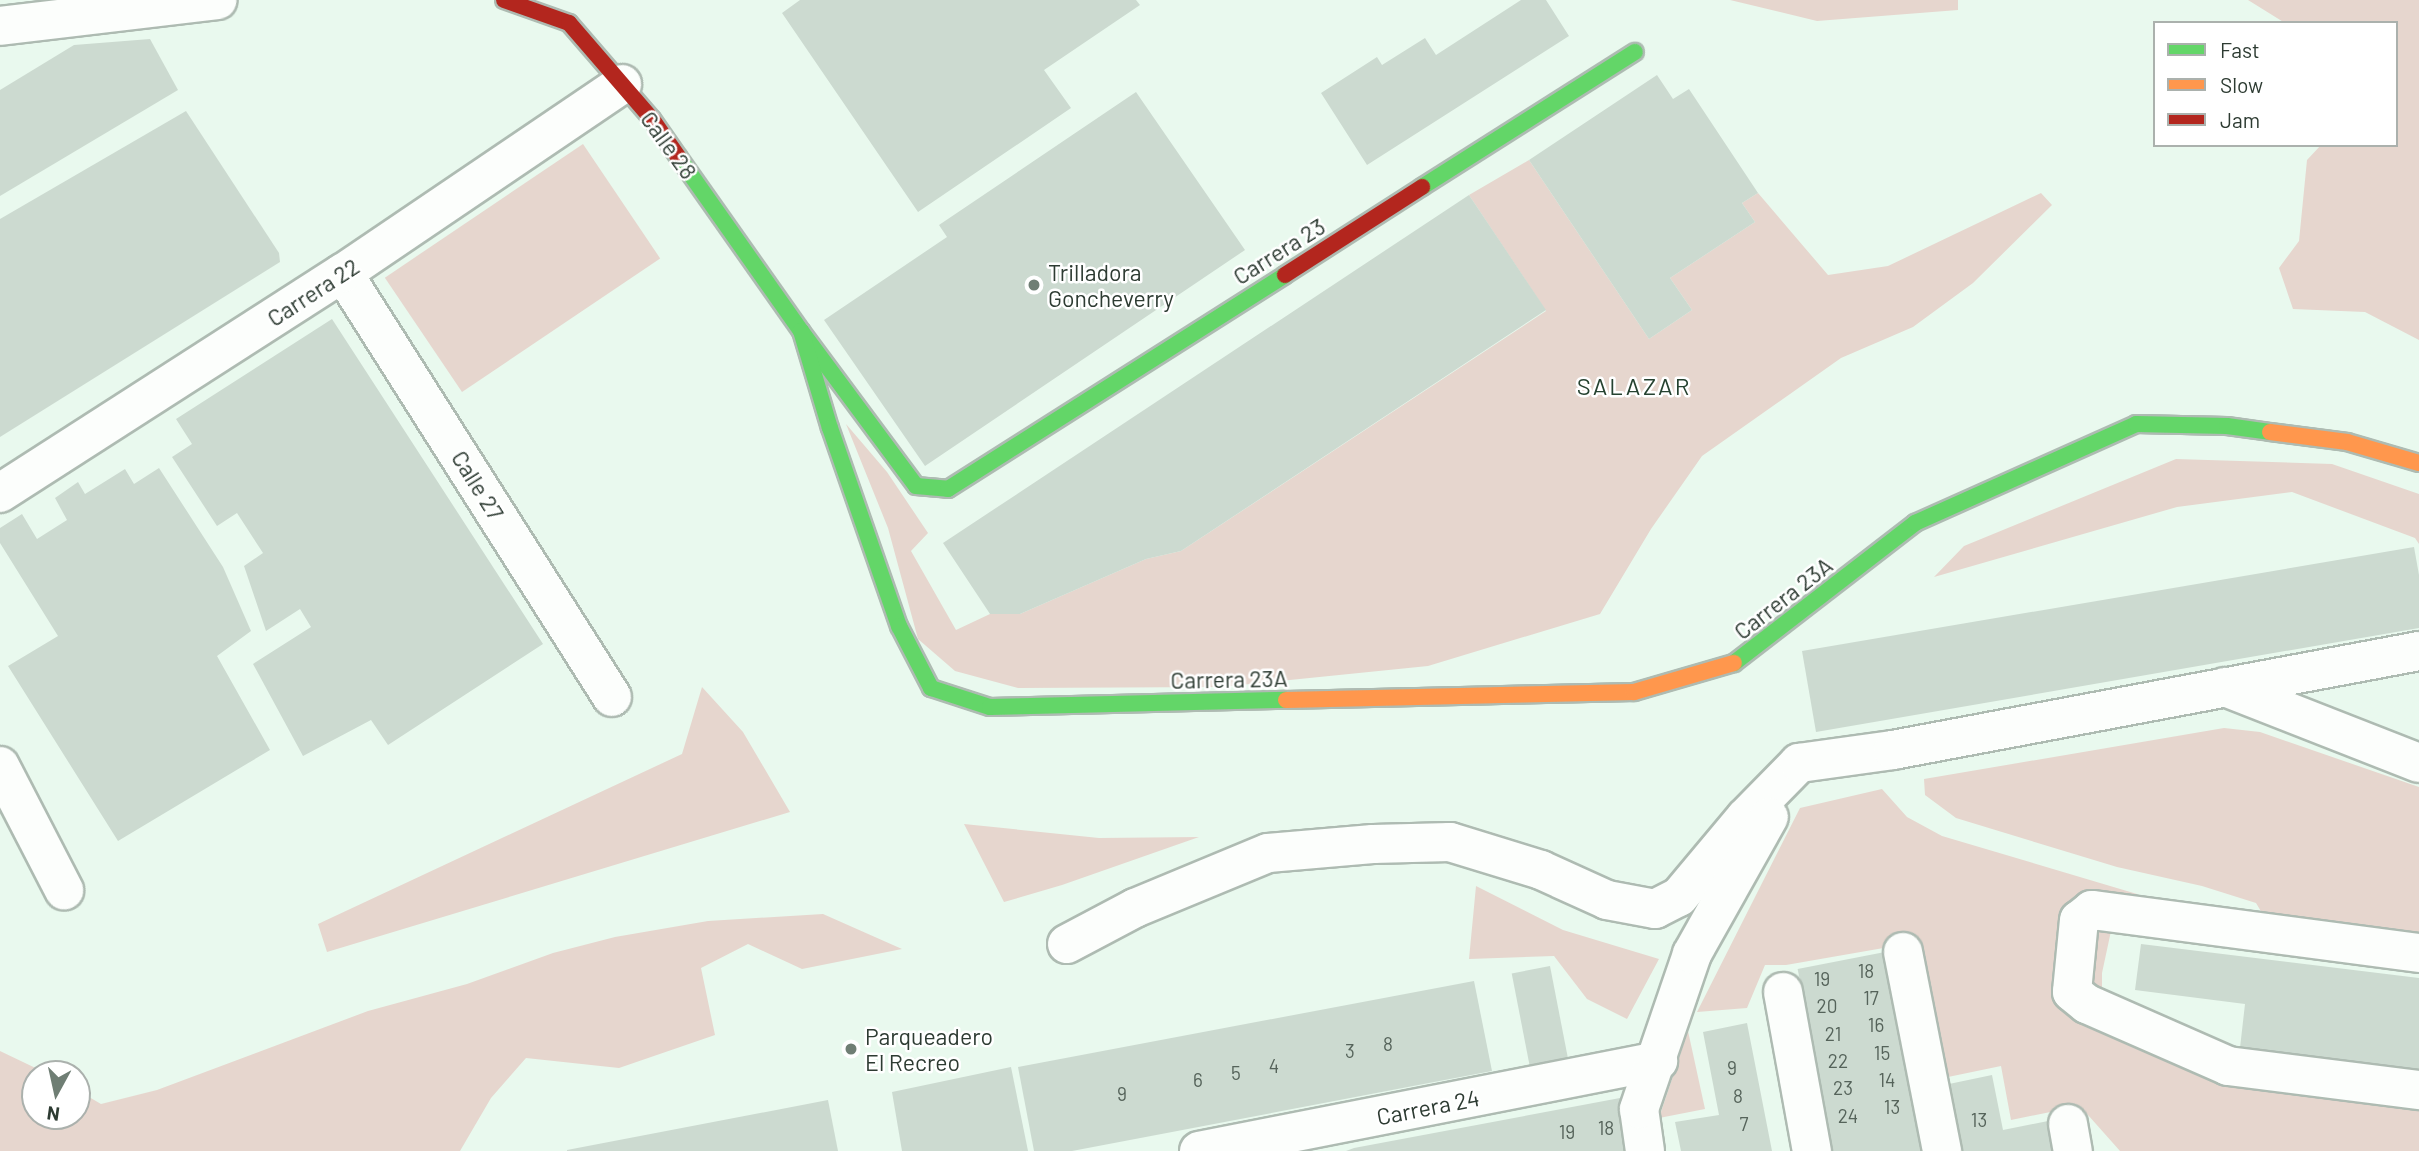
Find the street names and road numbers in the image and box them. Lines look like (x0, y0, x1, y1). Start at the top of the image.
street label: Calle 28 (635, 106, 703, 184)
street label: Carrera 23 (1228, 212, 1330, 290)
street label: Carrera 22 (262, 252, 364, 332)
street label: Calle 27 (446, 445, 510, 525)
street label: Carrera 23A (1728, 551, 1838, 645)
street label: Carrera 23A (1170, 664, 1288, 694)
street label: Carrera 24 (1374, 1084, 1482, 1130)

